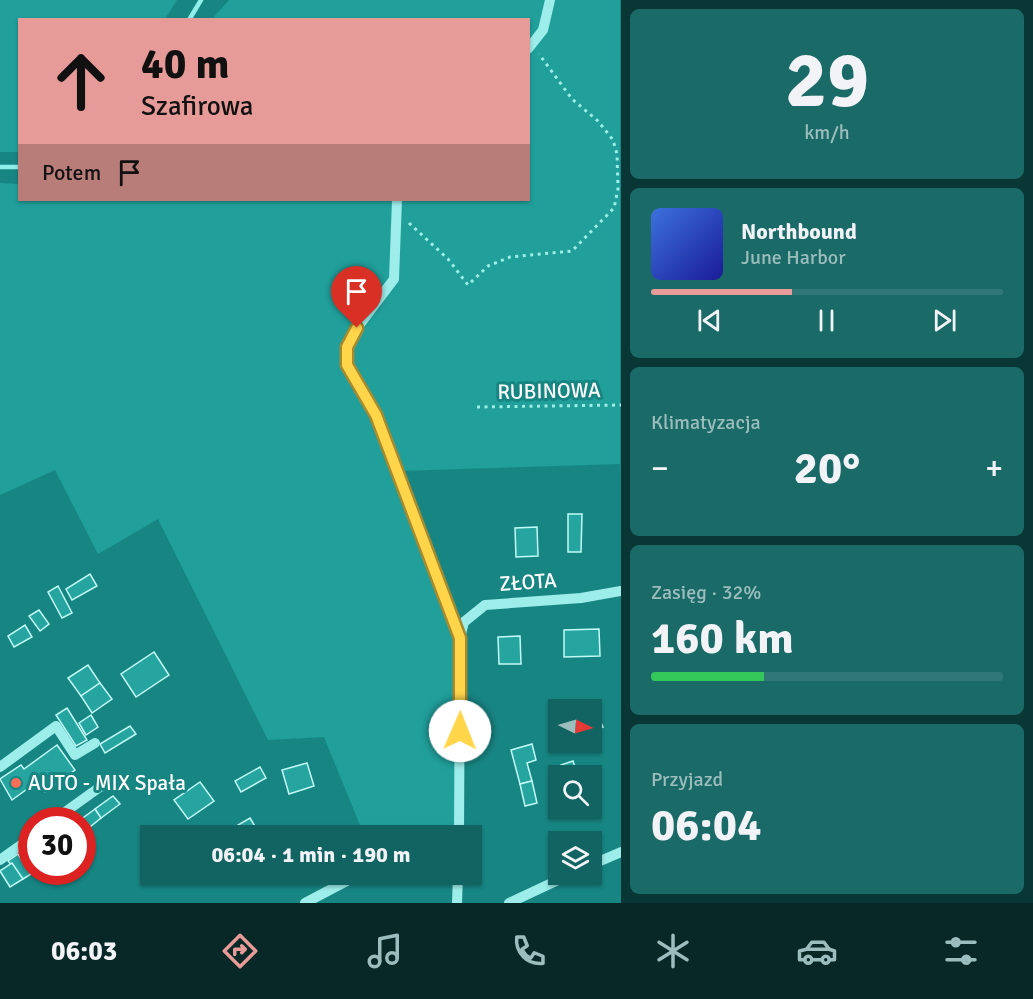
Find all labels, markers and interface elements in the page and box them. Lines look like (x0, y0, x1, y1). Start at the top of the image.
text: 29 (785, 33, 869, 129)
text: 40 m (141, 39, 230, 90)
icon: ahead (42, 42, 120, 120)
text: Szafirowa (141, 90, 253, 123)
text: km/h (804, 120, 850, 145)
icon: arrive (113, 156, 146, 189)
text: Potem (42, 159, 101, 186)
text: Northbound (741, 218, 857, 245)
text: June Harbor (741, 245, 846, 270)
pin (331, 266, 382, 328)
icon: arrive (340, 275, 373, 308)
icon: previous (693, 304, 726, 337)
icon: pause (810, 304, 843, 337)
icon: next (928, 304, 961, 337)
street label: RUBINOWA (497, 377, 601, 405)
text: Klimatyzacja (651, 410, 761, 435)
text: 20° (794, 441, 860, 496)
text: − (651, 448, 669, 489)
text: + (985, 448, 1003, 489)
street label: ZŁOTA (498, 567, 558, 597)
text: Zasięg · 32% (651, 580, 761, 605)
text: 160 km (651, 611, 794, 666)
position arrow (428, 699, 492, 763)
north arrow (548, 699, 602, 753)
map controls (548, 699, 602, 885)
button: search (548, 765, 602, 819)
text: Przyjazd (651, 767, 723, 792)
place label: AUTO - MIX Spała (28, 770, 186, 796)
marker: AUTO - MIX Spała (9, 776, 23, 790)
text: 06:04 (651, 798, 761, 853)
speed limit sign: 30 (18, 807, 96, 885)
button: layers (548, 831, 602, 885)
text: 06:04 · 1 min · 190 m (211, 841, 411, 868)
icon: directions (219, 930, 261, 972)
icon: music (364, 930, 406, 972)
icon: phone (508, 930, 550, 972)
icon: climate (652, 930, 694, 972)
icon: car (796, 930, 838, 972)
icon: filters (940, 930, 982, 972)
text: 06:03 (51, 935, 117, 968)

